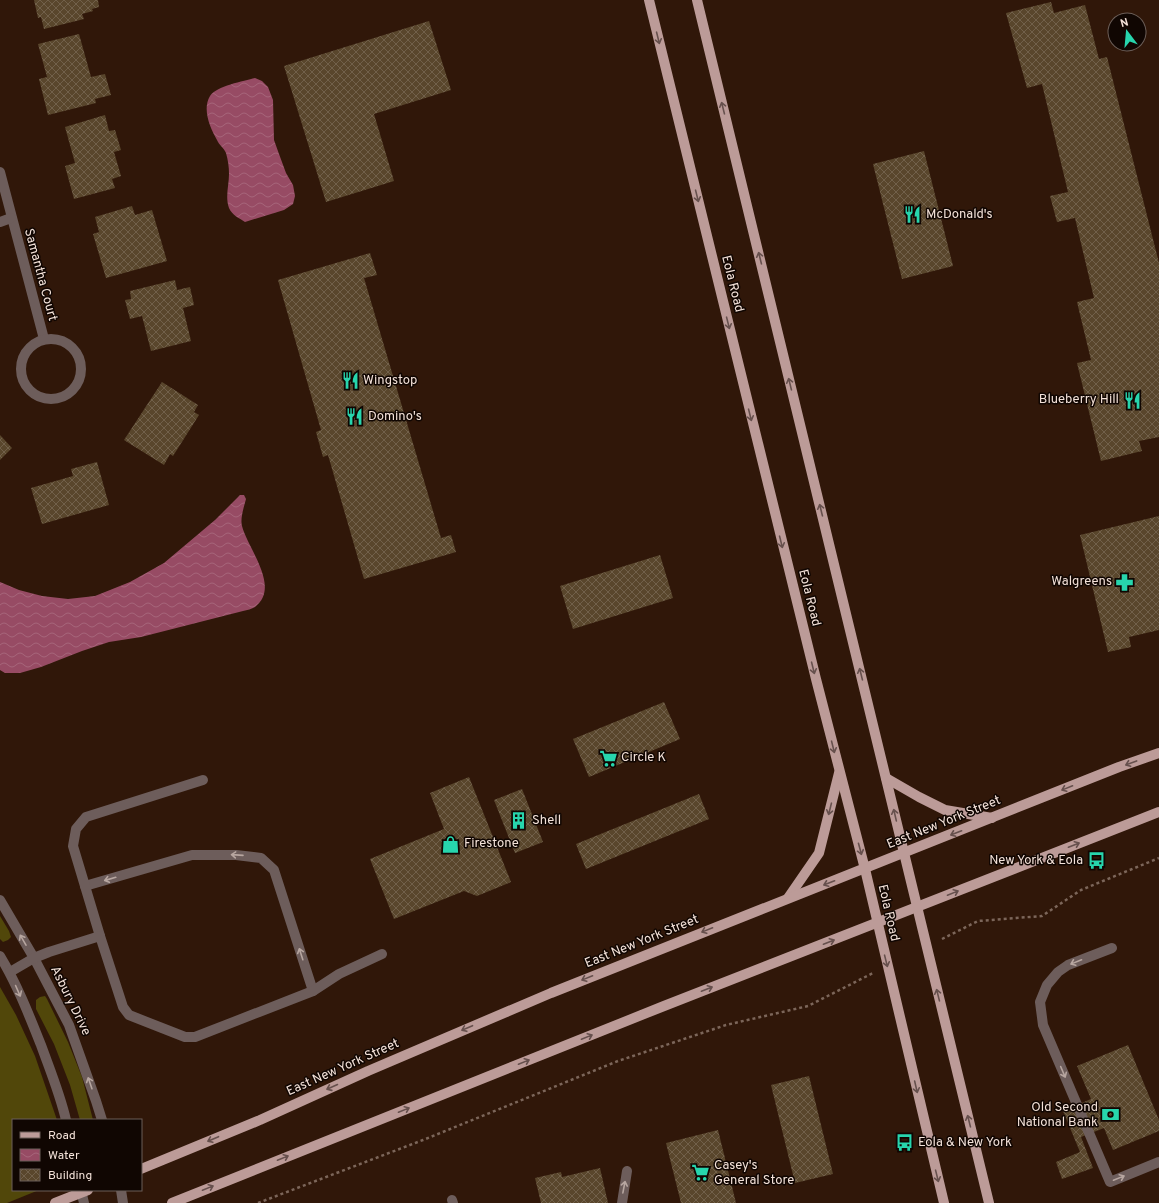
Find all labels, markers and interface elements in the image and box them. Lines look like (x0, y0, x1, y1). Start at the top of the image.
north arrow (1107, 12, 1147, 52)
text: N (1119, 16, 1130, 31)
one-way arrow (655, 31, 662, 44)
one-way arrow (719, 102, 727, 115)
one-way arrow (694, 190, 701, 203)
restaurant icon: McDonald's (903, 205, 923, 225)
place label: McDonald's (926, 207, 993, 223)
street label: Samantha Court (20, 227, 60, 323)
one-way arrow (755, 251, 763, 264)
street label: Eola Road (717, 254, 747, 314)
one-way arrow (724, 316, 732, 329)
restaurant icon: Wingstop (340, 371, 360, 391)
place label: Wingstop (363, 373, 417, 389)
one-way arrow (786, 378, 794, 391)
restaurant icon: Blueberry Hill (1122, 390, 1142, 410)
place label: Blueberry Hill (1039, 392, 1119, 408)
restaurant icon: Domino's (345, 407, 365, 427)
place label: Domino's (368, 409, 422, 425)
one-way arrow (747, 409, 755, 422)
one-way arrow (817, 504, 825, 517)
one-way arrow (778, 535, 786, 548)
street label: Eola Road (794, 568, 824, 628)
pharmacy icon: Walgreens (1115, 572, 1135, 592)
place label: Walgreens (1051, 574, 1112, 590)
one-way arrow (809, 661, 817, 674)
one-way arrow (857, 668, 864, 681)
one-way arrow (830, 740, 837, 753)
supermarket icon: Circle K (598, 748, 618, 768)
place label: Circle K (621, 750, 666, 766)
one-way arrow (1126, 759, 1138, 767)
one-way arrow (1062, 785, 1074, 792)
street label: East New York Street (885, 793, 1003, 853)
one-way arrow (826, 802, 833, 815)
one-way arrow (890, 809, 898, 822)
building icon: Shell (509, 811, 529, 831)
place label: Shell (532, 813, 561, 829)
one-way arrow (950, 829, 962, 837)
shop icon: Firestone (441, 834, 461, 854)
place label: Firestone (464, 836, 519, 852)
one-way arrow (1068, 841, 1080, 849)
one-way arrow (857, 843, 864, 856)
bus stop icon: New York & Eola (1086, 851, 1106, 871)
one-way arrow (231, 852, 244, 859)
place label: New York & Eola (989, 853, 1083, 869)
one-way arrow (104, 876, 117, 883)
one-way arrow (823, 879, 835, 887)
street label: Eola Road (874, 883, 902, 943)
one-way arrow (947, 888, 959, 896)
street label: East New York Street (583, 912, 701, 972)
one-way arrow (702, 926, 714, 934)
one-way arrow (19, 934, 27, 946)
one-way arrow (822, 937, 834, 945)
one-way arrow (297, 947, 304, 960)
one-way arrow (883, 954, 891, 967)
one-way arrow (1070, 959, 1082, 967)
street label: Asbury Drive (46, 964, 94, 1038)
one-way arrow (581, 975, 593, 983)
one-way arrow (15, 984, 22, 996)
one-way arrow (701, 984, 713, 992)
one-way arrow (934, 989, 942, 1002)
one-way arrow (461, 1025, 473, 1033)
one-way arrow (580, 1033, 592, 1040)
street label: East New York Street (284, 1036, 402, 1100)
one-way arrow (518, 1058, 530, 1065)
one-way arrow (1060, 1065, 1067, 1077)
one-way arrow (86, 1076, 93, 1089)
one-way arrow (913, 1080, 921, 1093)
one-way arrow (327, 1084, 339, 1091)
place label: Old Second National Bank (1017, 1100, 1098, 1131)
bank icon: Old Second National Bank (1101, 1105, 1121, 1125)
one-way arrow (397, 1106, 409, 1114)
one-way arrow (965, 1115, 972, 1128)
legend (12, 1119, 142, 1191)
text: Road (48, 1128, 76, 1144)
bus stop icon: Eola & New York (895, 1133, 915, 1153)
place label: Eola & New York (918, 1135, 1012, 1151)
one-way arrow (208, 1136, 220, 1144)
text: Water (48, 1148, 80, 1164)
one-way arrow (276, 1154, 288, 1162)
place label: Casey's General Store (714, 1158, 794, 1189)
supermarket icon: Casey's General Store (691, 1163, 711, 1183)
text: Building (48, 1168, 92, 1184)
one-way arrow (934, 1170, 942, 1183)
one-way arrow (1113, 1174, 1125, 1182)
one-way arrow (620, 1181, 628, 1194)
one-way arrow (202, 1184, 214, 1192)

